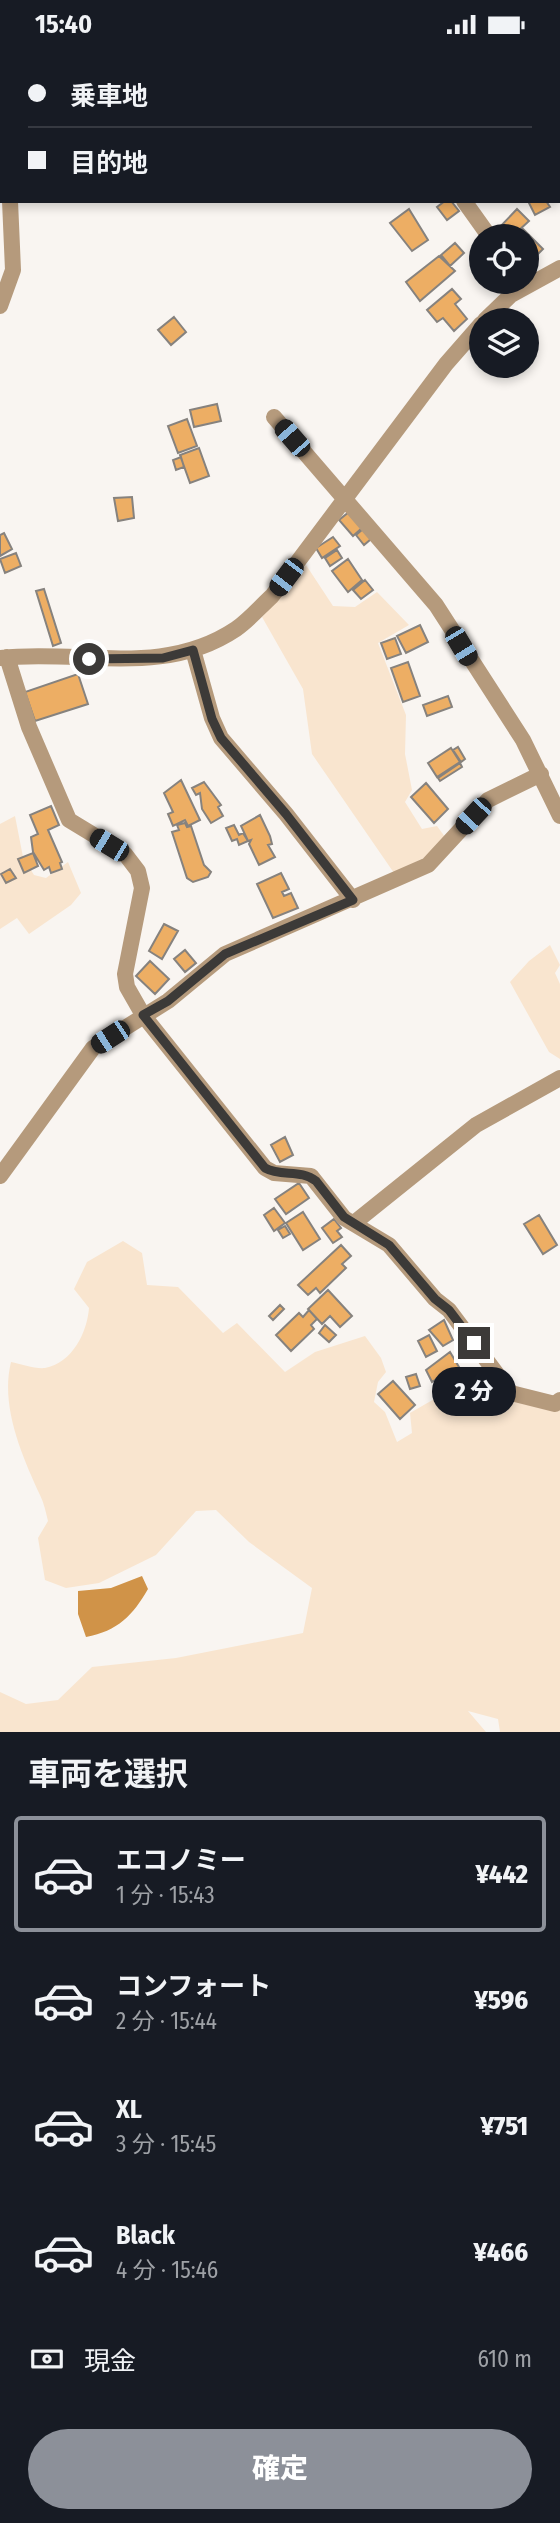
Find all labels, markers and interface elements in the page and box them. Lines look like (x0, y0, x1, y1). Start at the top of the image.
text: 15:40 (35, 9, 92, 40)
text: 乗車地 (70, 81, 148, 112)
text: 目的地 (70, 148, 148, 179)
map controls (469, 224, 539, 378)
button: locate (469, 224, 539, 294)
button: layers (469, 308, 539, 378)
car (271, 415, 314, 461)
car (265, 554, 308, 600)
car (442, 623, 481, 669)
route start (73, 643, 105, 675)
car (451, 793, 496, 839)
car (86, 825, 133, 865)
car (87, 1017, 134, 1057)
route end (458, 1327, 490, 1359)
callout: 2 分 (432, 1367, 516, 1417)
text: 2 分 (455, 1377, 493, 1405)
text: 車両を選択 (28, 1755, 188, 1793)
icon: car (32, 1843, 95, 1906)
text: エコノミー (116, 1845, 246, 1876)
text: ¥442 (476, 1859, 528, 1890)
text: 1 分 · 15:43 (116, 1881, 215, 1909)
icon: car (32, 1969, 95, 2032)
text: コンフォート (116, 1971, 271, 2002)
text: ¥596 (474, 1985, 528, 2016)
text: 2 分 · 15:44 (116, 2007, 217, 2035)
text: XL (116, 2094, 142, 2125)
icon: car (32, 2095, 95, 2158)
text: ¥751 (480, 2111, 528, 2142)
text: 3 分 · 15:45 (116, 2130, 216, 2158)
text: Black (116, 2220, 175, 2251)
icon: car (32, 2221, 95, 2284)
text: ¥466 (474, 2237, 528, 2268)
text: 4 分 · 15:46 (116, 2256, 218, 2284)
icon: cash (28, 2340, 66, 2378)
text: 610 m (478, 2345, 532, 2373)
text: 現金 (84, 2346, 136, 2377)
button: 確定 (28, 2429, 532, 2509)

